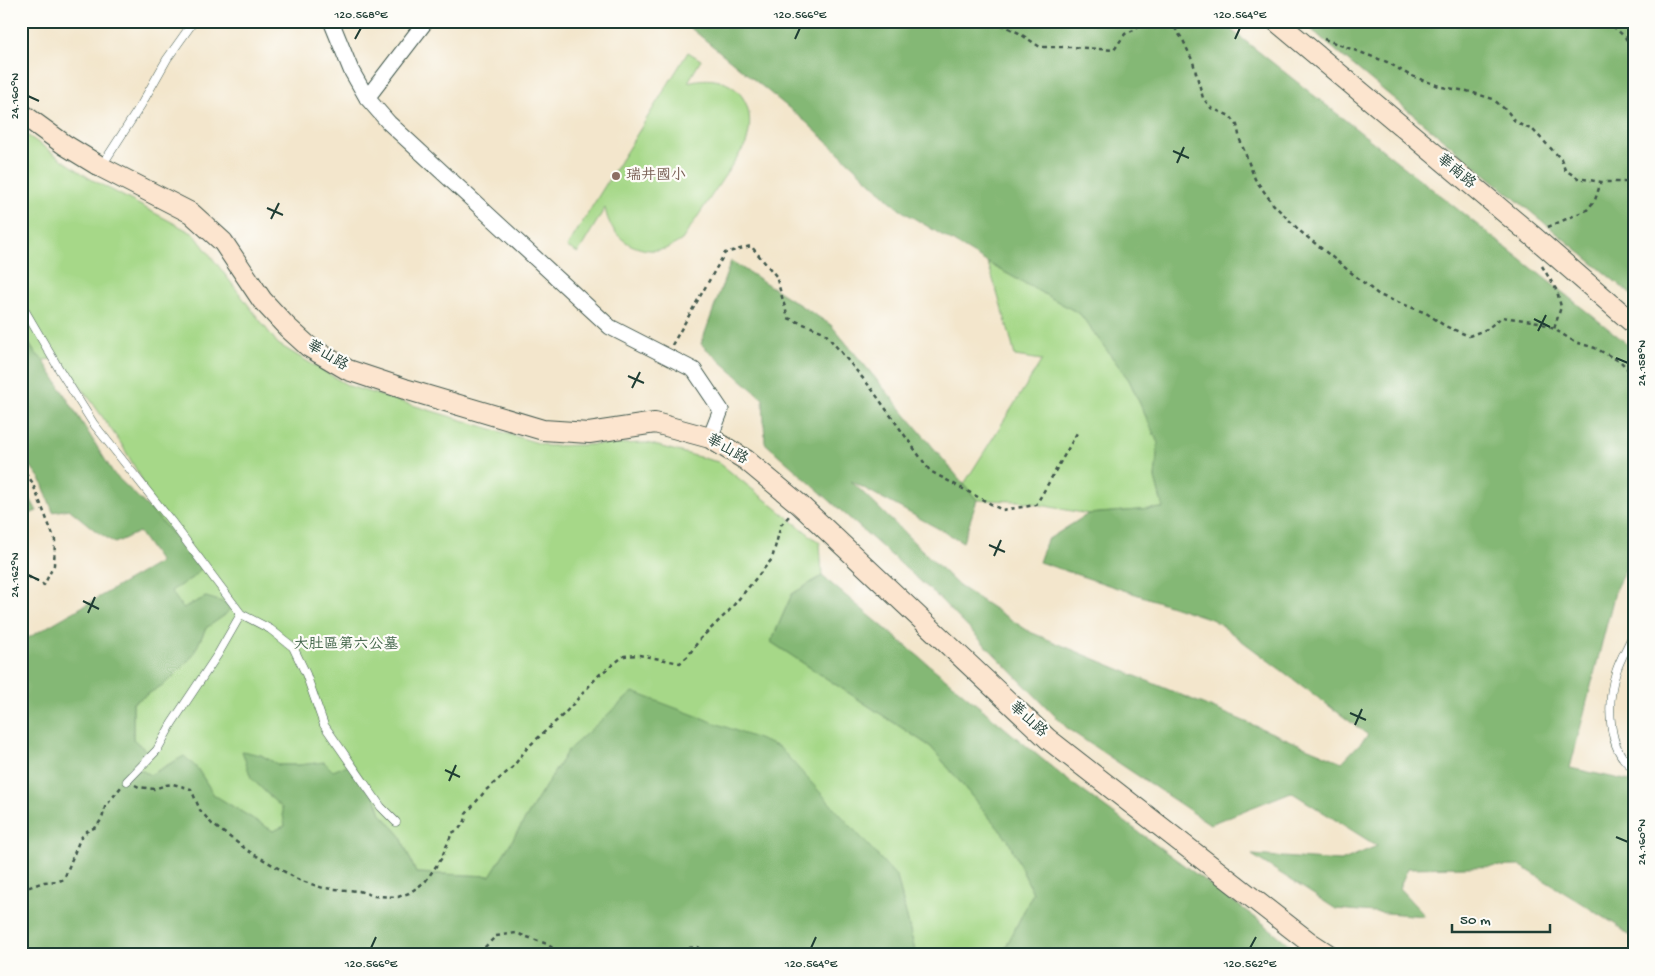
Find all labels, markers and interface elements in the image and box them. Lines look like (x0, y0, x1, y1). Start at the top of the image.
text: 120.568°E (333, 9, 388, 23)
text: 120.566°E (773, 9, 827, 23)
text: 120.564°E (1213, 9, 1267, 23)
text: 24.160°N (9, 73, 23, 119)
street label: 華南路 (1433, 150, 1480, 193)
place label: 瑞井國小 (626, 167, 686, 185)
marker: 瑞井國小 (610, 170, 622, 182)
street label: 華山路 (303, 337, 351, 375)
text: 24.158°N (1636, 340, 1650, 386)
street label: 華山路 (703, 431, 751, 469)
text: 24.162°N (9, 552, 23, 598)
park label: 大肚區第六公墓 (293, 636, 399, 654)
street label: 華山路 (1005, 698, 1051, 742)
text: 24.160°N (1636, 819, 1650, 865)
scale bar (1452, 901, 1550, 933)
text: 50 m (1460, 912, 1491, 930)
text: 120.566°E (344, 958, 398, 972)
text: 120.564°E (784, 958, 838, 972)
text: 120.562°E (1223, 958, 1277, 972)

